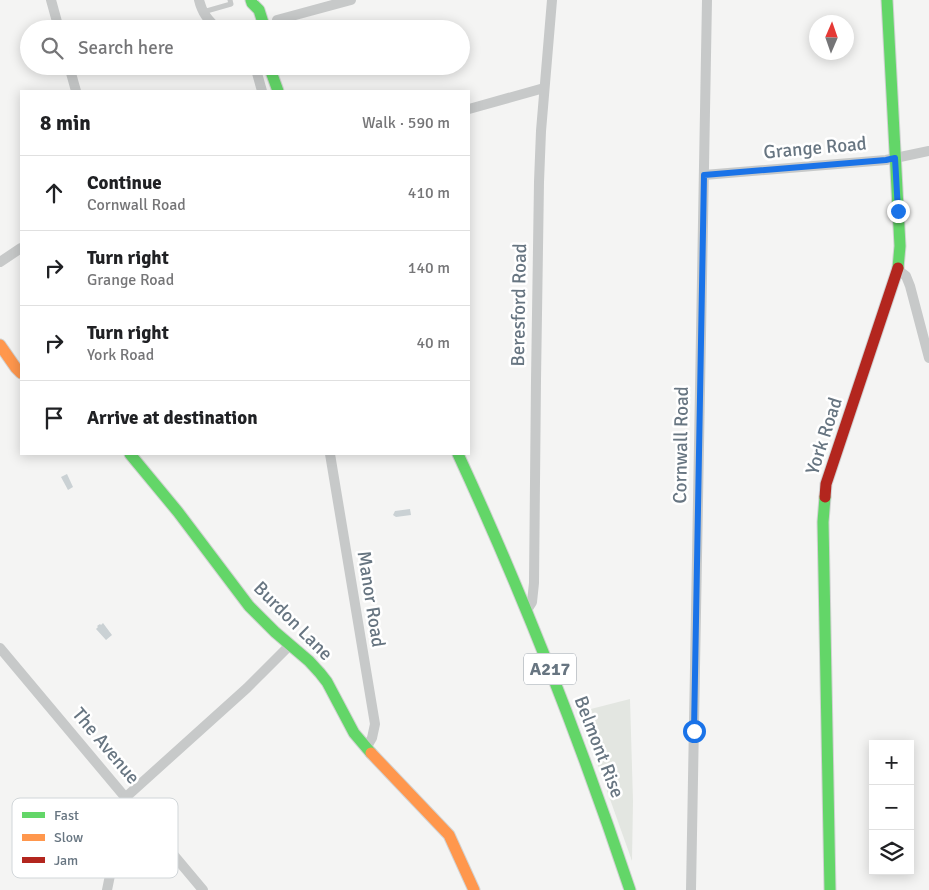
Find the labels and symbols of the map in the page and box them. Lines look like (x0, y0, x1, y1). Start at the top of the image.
north arrow (809, 15, 854, 60)
street label: Grange Road (762, 132, 868, 164)
route end (887, 200, 910, 223)
street label: Beresford Road (506, 243, 532, 367)
street label: Cornwall Road (668, 386, 694, 504)
street label: York Road (800, 394, 848, 478)
street label: Manor Road (352, 549, 390, 649)
street label: Burdon Lane (248, 576, 338, 666)
road number: A217 (524, 654, 576, 684)
street label: Belmont Rise (569, 693, 629, 801)
street label: The Avenue (67, 703, 145, 789)
route start (683, 720, 706, 743)
legend (12, 798, 178, 878)
text: Fast (54, 807, 79, 824)
text: Slow (54, 829, 83, 846)
text: Jam (54, 852, 78, 869)

